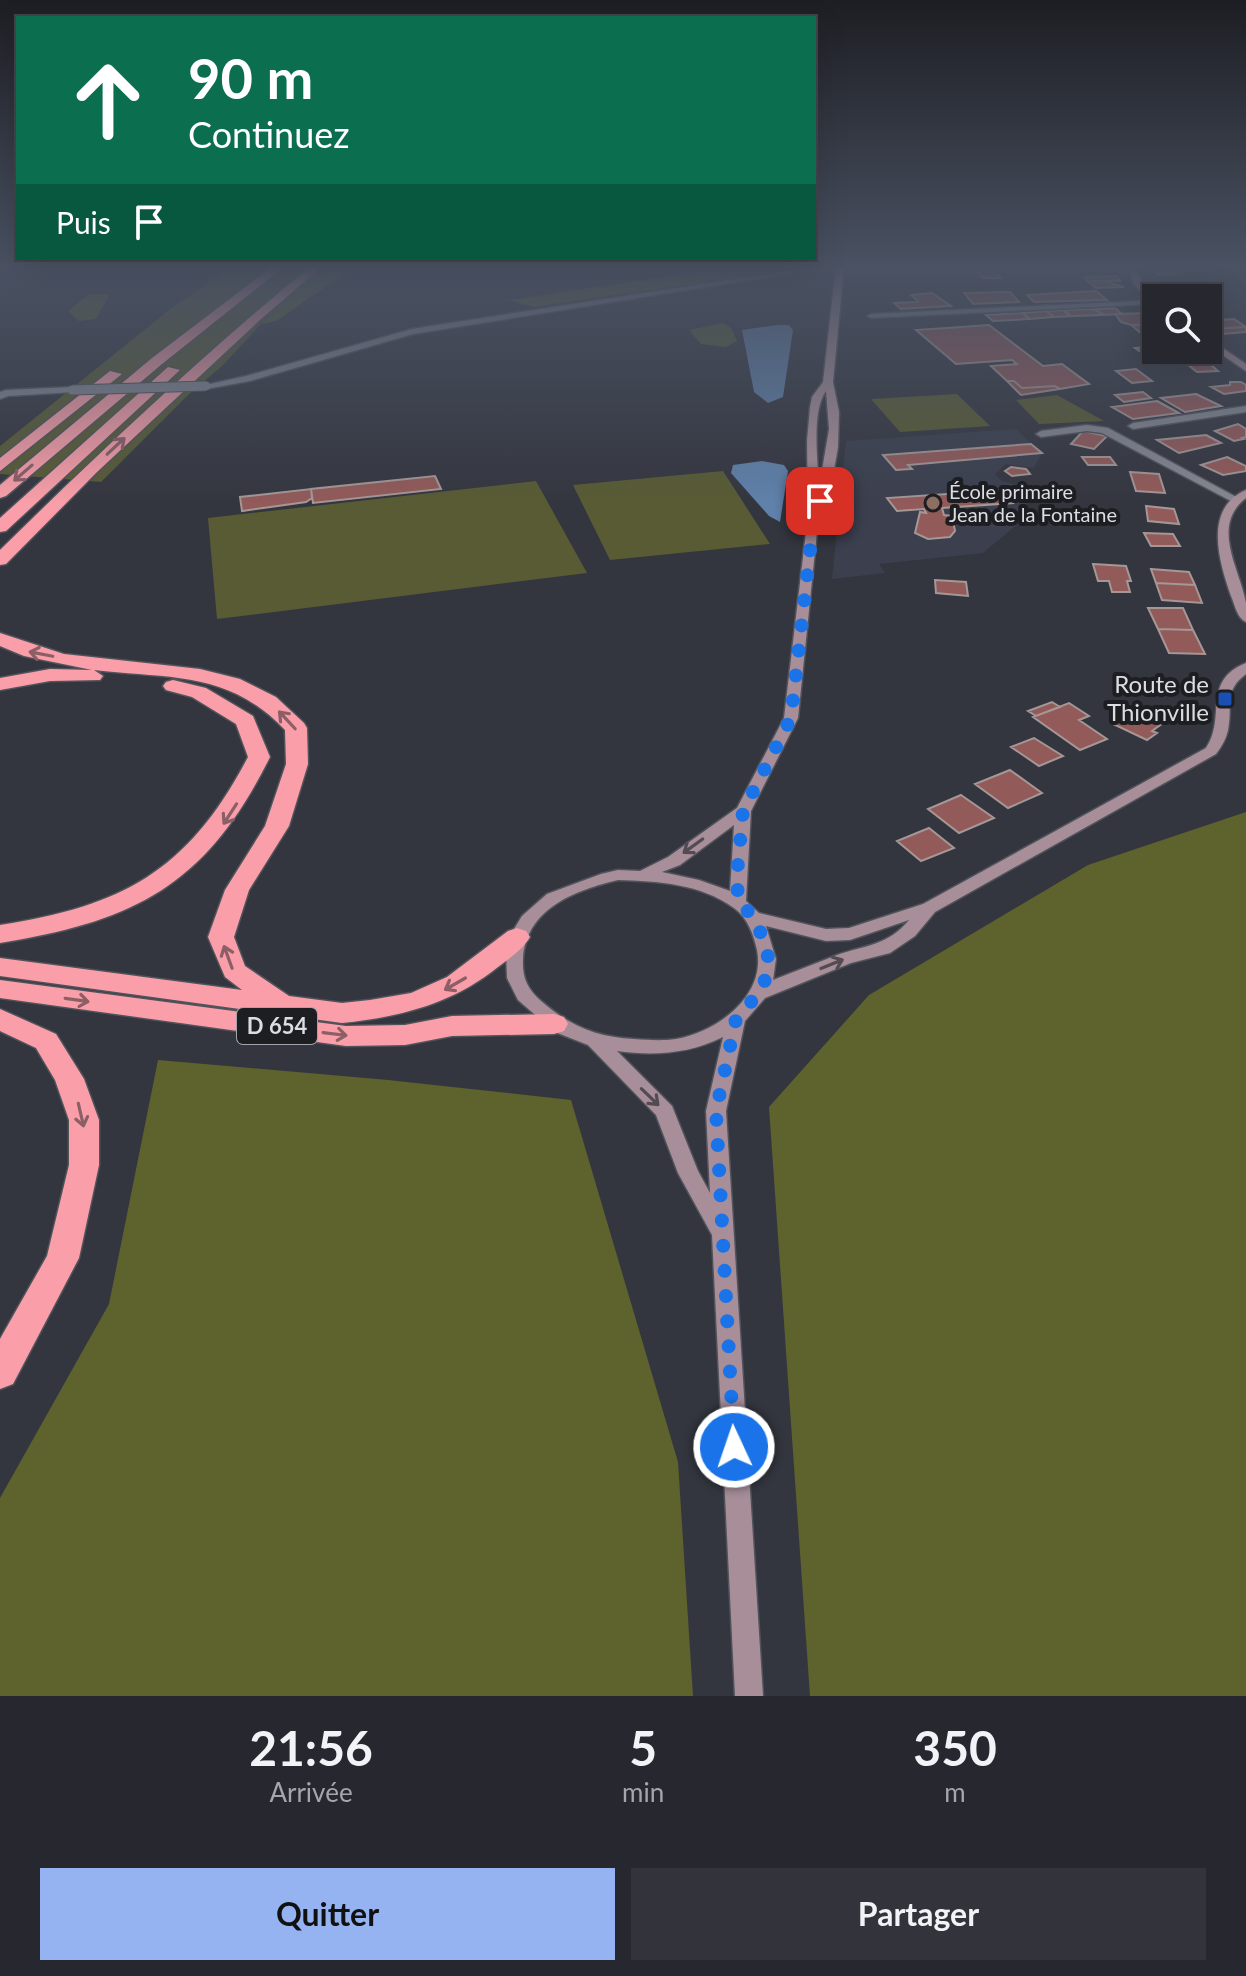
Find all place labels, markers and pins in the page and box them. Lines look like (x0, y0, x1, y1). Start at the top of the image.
pin (786, 467, 854, 535)
place label: École primaire Jean de la Fontaine (949, 479, 1117, 526)
marker: École primaire Jean de la Fontaine (924, 494, 942, 512)
place label: Route de Thionville (1107, 669, 1209, 726)
marker: Route de Thionville (1216, 690, 1234, 708)

